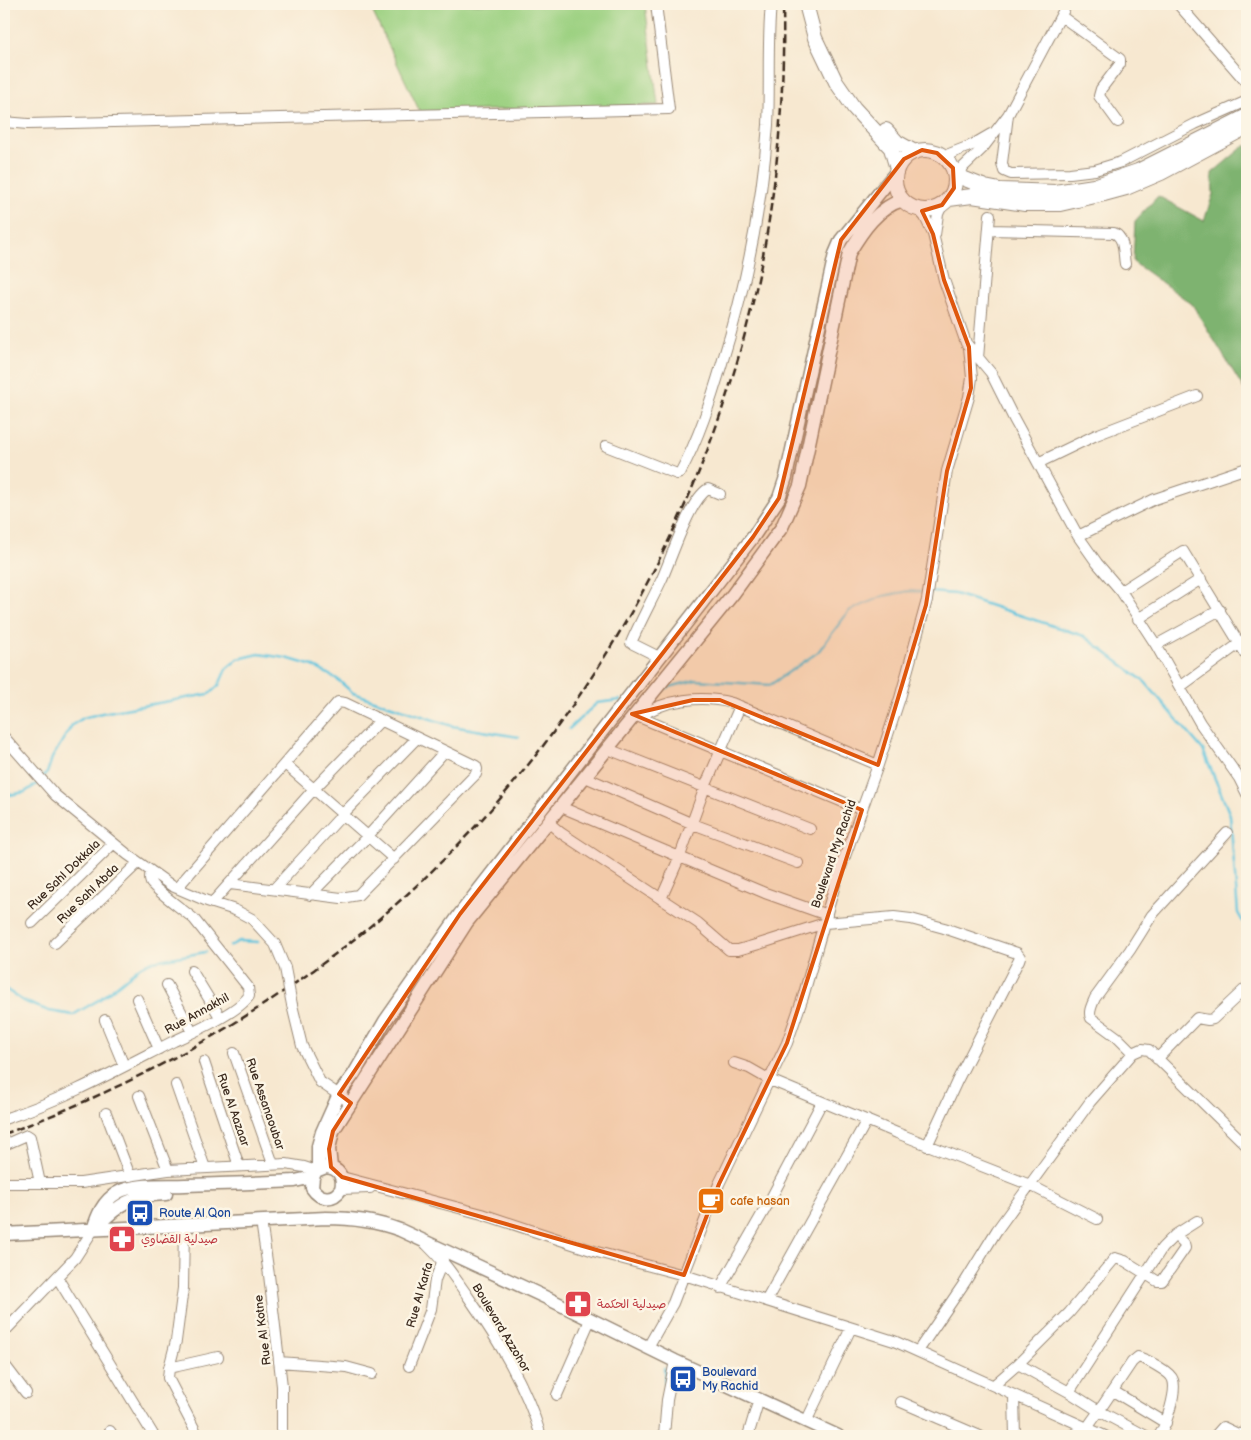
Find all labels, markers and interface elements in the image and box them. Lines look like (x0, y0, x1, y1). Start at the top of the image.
street label: Boulevard My Rachid (808, 797, 860, 910)
street label: Rue Sahl Dokkala (25, 836, 104, 913)
street label: Rue Sahl Abda (54, 861, 122, 927)
street label: Rue Annakhil (162, 990, 232, 1038)
street label: Rue Assanaoubar (242, 1056, 288, 1152)
street label: Rue Al Aazaar (214, 1072, 253, 1149)
cafe icon: cafe hasan (696, 1186, 726, 1216)
place label: cafe hasan (730, 1194, 790, 1209)
bus stop icon: Route Al Qon (125, 1198, 155, 1228)
place label: Route Al Qon (159, 1206, 231, 1221)
pharmacy icon: صيدلية القضاوي (107, 1224, 137, 1254)
place label: صيدلية القضاوي (141, 1232, 218, 1248)
street label: Rue Al Karfa (403, 1260, 437, 1330)
street label: Boulevard Azzohor (469, 1281, 534, 1376)
pharmacy icon: صيدلية الحكمة (563, 1289, 593, 1319)
street label: Rue Al Kotne (251, 1294, 275, 1366)
place label: صيدلية الحكمة (597, 1297, 666, 1312)
bus stop icon: Boulevard My Rachid (668, 1364, 698, 1394)
place label: Boulevard My Rachid (702, 1365, 758, 1394)

